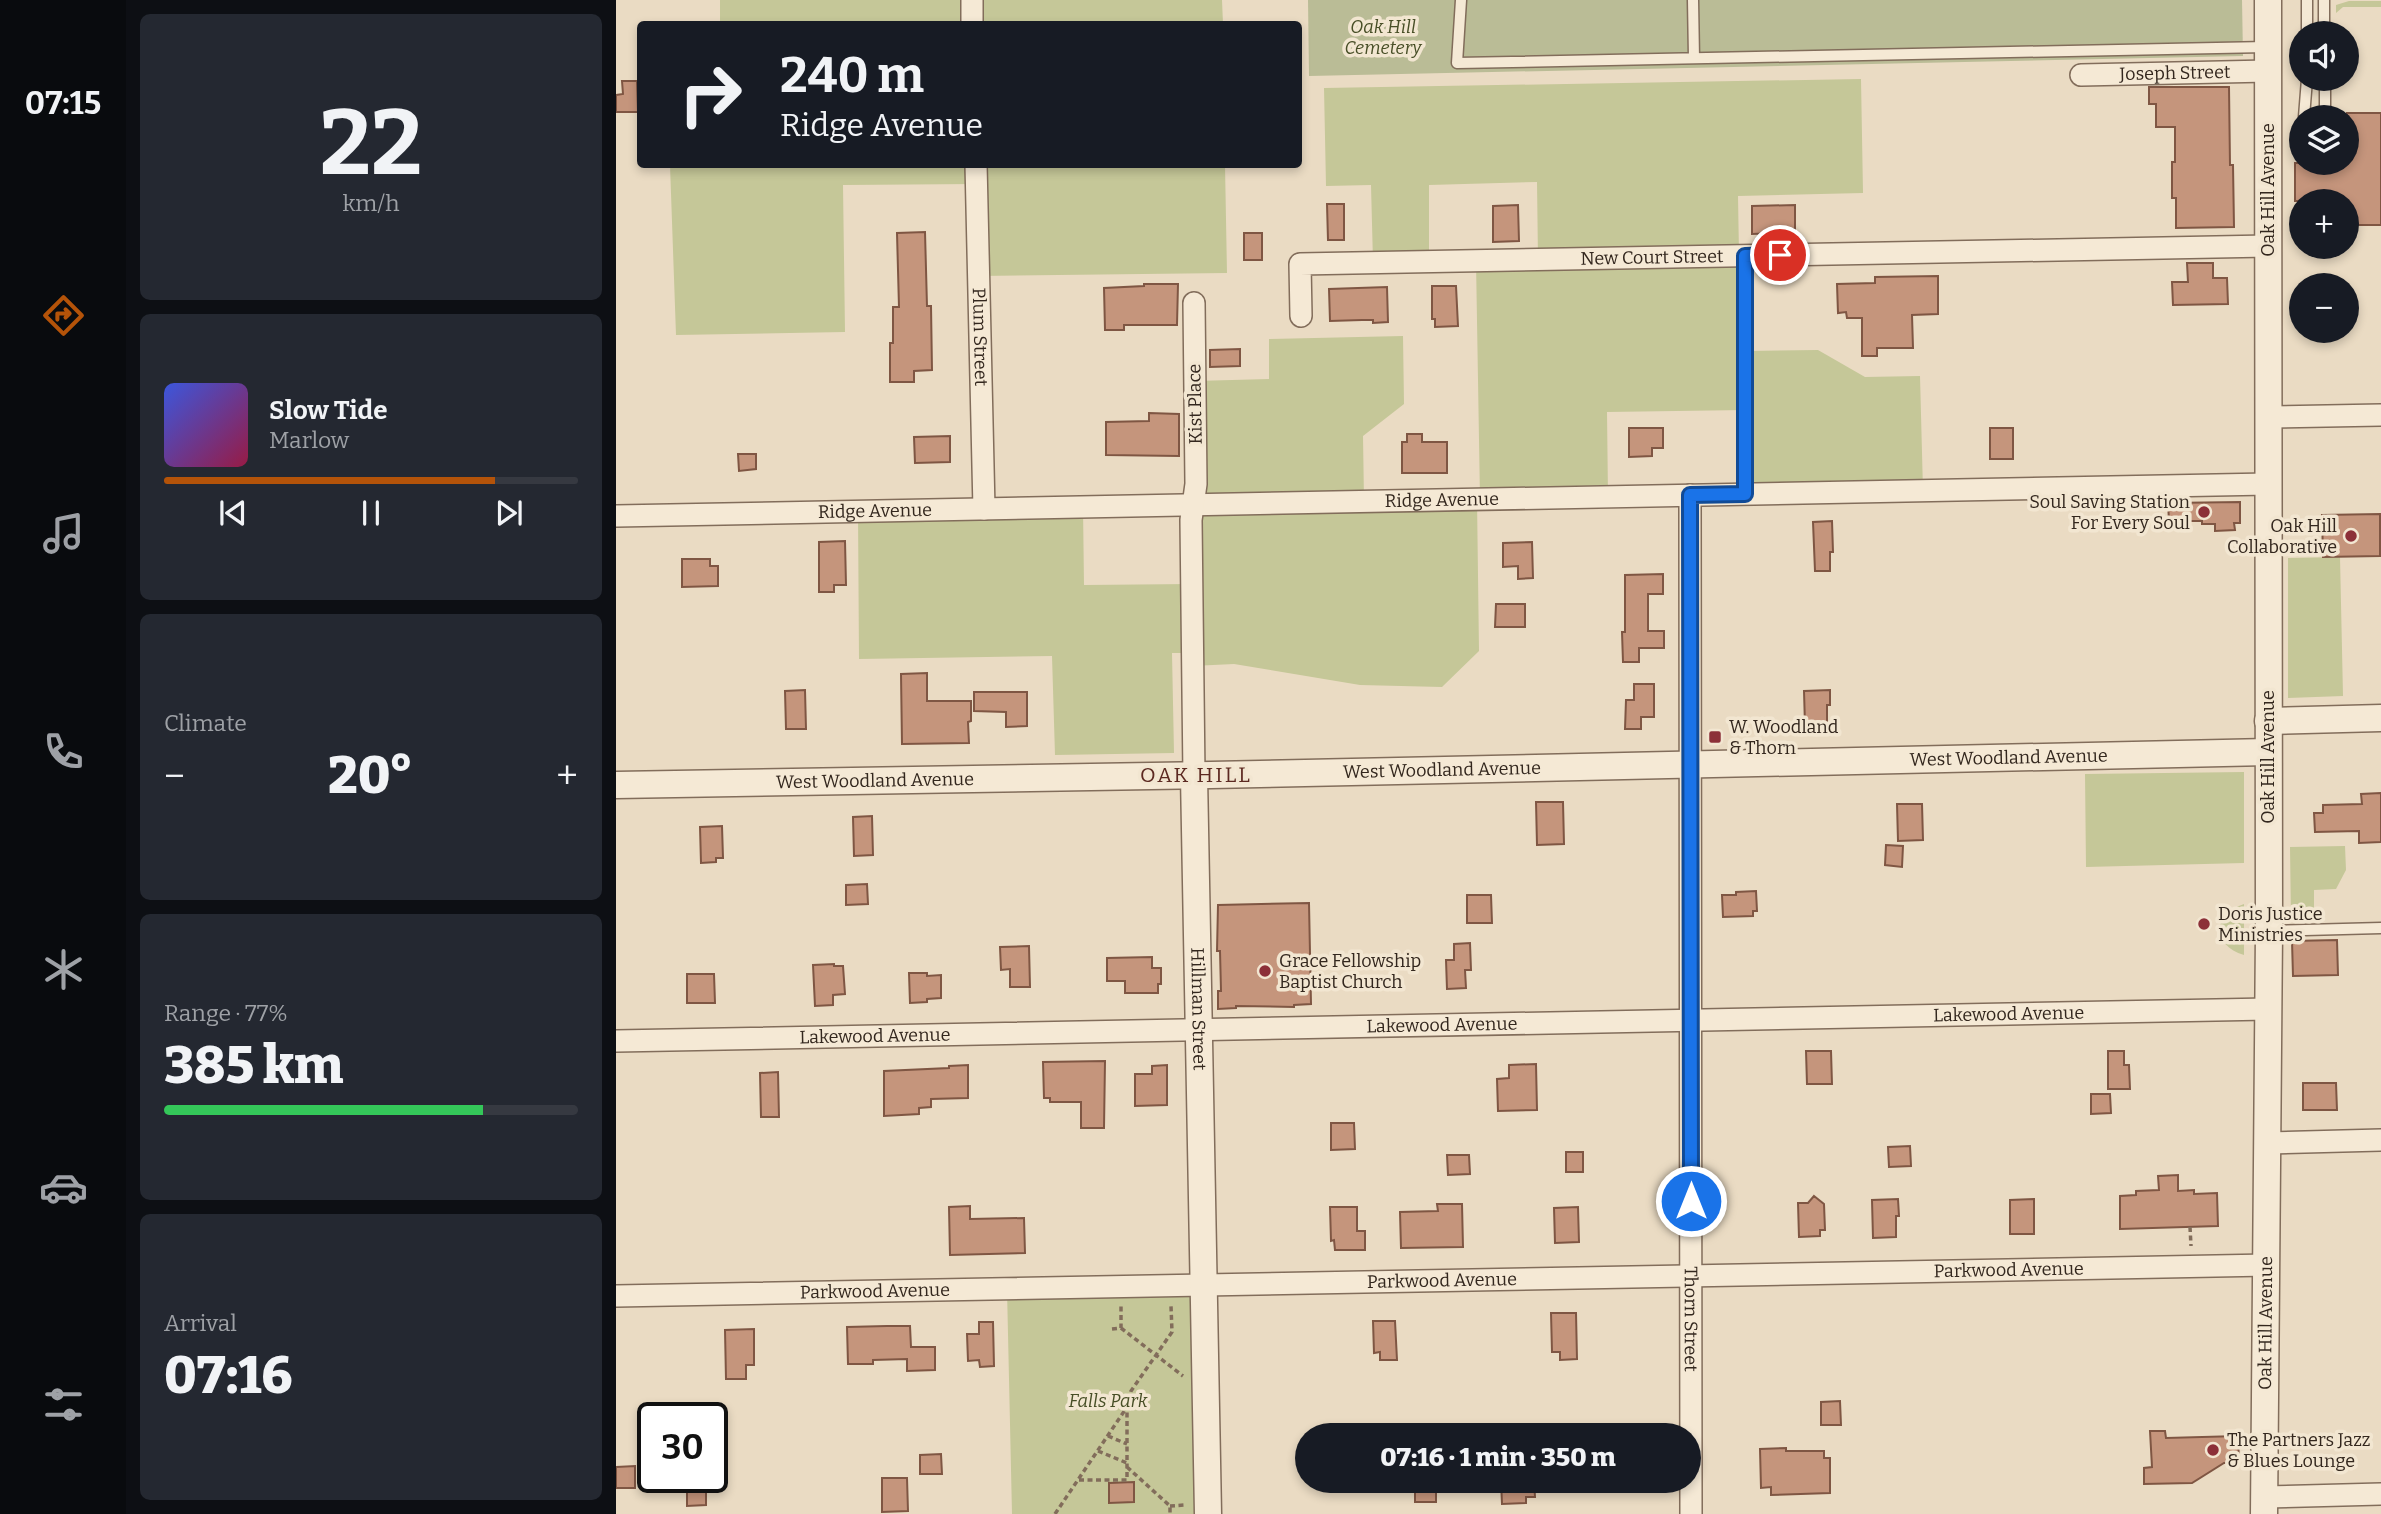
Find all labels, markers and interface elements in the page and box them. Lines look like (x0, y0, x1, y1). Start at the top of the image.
park label: Oak Hill Cemetery (1345, 16, 1422, 59)
map controls (2289, 21, 2359, 343)
button: sound (2289, 21, 2359, 91)
text: 240 m (780, 46, 924, 105)
icon: right (665, 49, 756, 140)
street label: Joseph Street (2118, 61, 2231, 85)
text: 07:15 (25, 84, 101, 122)
text: 22 (320, 89, 422, 198)
button: layers (2289, 105, 2359, 175)
text: Ridge Avenue (780, 106, 983, 144)
street label: Oak Hill Avenue (2257, 123, 2279, 257)
text: km/h (343, 189, 399, 217)
button: + (2289, 189, 2359, 259)
pin (1750, 225, 1810, 285)
icon: arrive (1761, 236, 1799, 274)
street label: New Court Street (1580, 245, 1724, 270)
button: − (2289, 273, 2359, 343)
street label: Plum Street (968, 287, 992, 387)
icon: directions (39, 291, 88, 340)
street label: Kist Place (1183, 364, 1207, 444)
text: Slow Tide (269, 395, 388, 426)
text: Marlow (269, 426, 349, 454)
street label: Ridge Avenue (1384, 488, 1499, 512)
place label: Soul Saving Station For Every Soul (2029, 491, 2191, 534)
icon: previous (214, 494, 252, 532)
icon: pause (352, 494, 390, 532)
icon: next (490, 494, 528, 532)
street label: Ridge Avenue (818, 499, 932, 523)
marker: Soul Saving Station For Every Soul (2196, 504, 2212, 520)
icon: music (39, 509, 88, 558)
place label: Oak Hill Collaborative (2227, 515, 2337, 558)
marker: Oak Hill Collaborative (2343, 528, 2359, 544)
street label: Oak Hill Avenue (2257, 690, 2279, 824)
text: Climate (164, 709, 247, 737)
place label: W. Woodland & Thorn (1729, 716, 1839, 759)
icon: phone (39, 727, 88, 776)
marker: W. Woodland & Thorn (1707, 729, 1723, 745)
text: 20° (328, 744, 413, 807)
street label: West Woodland Avenue (1909, 744, 2108, 771)
text: − (164, 753, 185, 799)
text: + (556, 753, 578, 799)
street label: West Woodland Avenue (1343, 757, 1541, 783)
district label: OAK HILL (1140, 762, 1252, 788)
street label: West Woodland Avenue (776, 768, 974, 793)
place label: Doris Justice Ministries (2218, 903, 2323, 946)
marker: Doris Justice Ministries (2196, 916, 2212, 932)
icon: climate (39, 945, 88, 994)
street label: Hillman Street (1186, 947, 1211, 1071)
place label: Grace Fellowship Baptist Church (1279, 950, 1421, 993)
marker: Grace Fellowship Baptist Church (1257, 963, 1273, 979)
text: Range · 77% (164, 999, 288, 1027)
street label: Lakewood Avenue (1933, 1002, 2084, 1026)
street label: Lakewood Avenue (1366, 1013, 1518, 1037)
street label: Lakewood Avenue (799, 1024, 951, 1048)
text: 385 km (164, 1034, 344, 1097)
icon: car (39, 1163, 88, 1212)
position arrow (1654, 1164, 1728, 1238)
street label: Oak Hill Avenue (2254, 1256, 2277, 1390)
street label: Parkwood Avenue (1933, 1257, 2084, 1282)
street label: Thorn Street (1680, 1266, 1702, 1372)
street label: Parkwood Avenue (1367, 1268, 1517, 1293)
street label: Parkwood Avenue (800, 1279, 950, 1304)
text: Arrival (164, 1309, 237, 1337)
text: 07:16 (164, 1344, 292, 1407)
icon: filters (39, 1380, 88, 1429)
park label: Falls Park (1069, 1390, 1148, 1412)
speed limit sign: 30 (637, 1402, 728, 1493)
place label: The Partners Jazz & Blues Lounge (2227, 1429, 2370, 1472)
text: 07:16 · 1 min · 350 m (1380, 1442, 1616, 1473)
marker: The Partners Jazz & Blues Lounge (2205, 1442, 2221, 1458)

